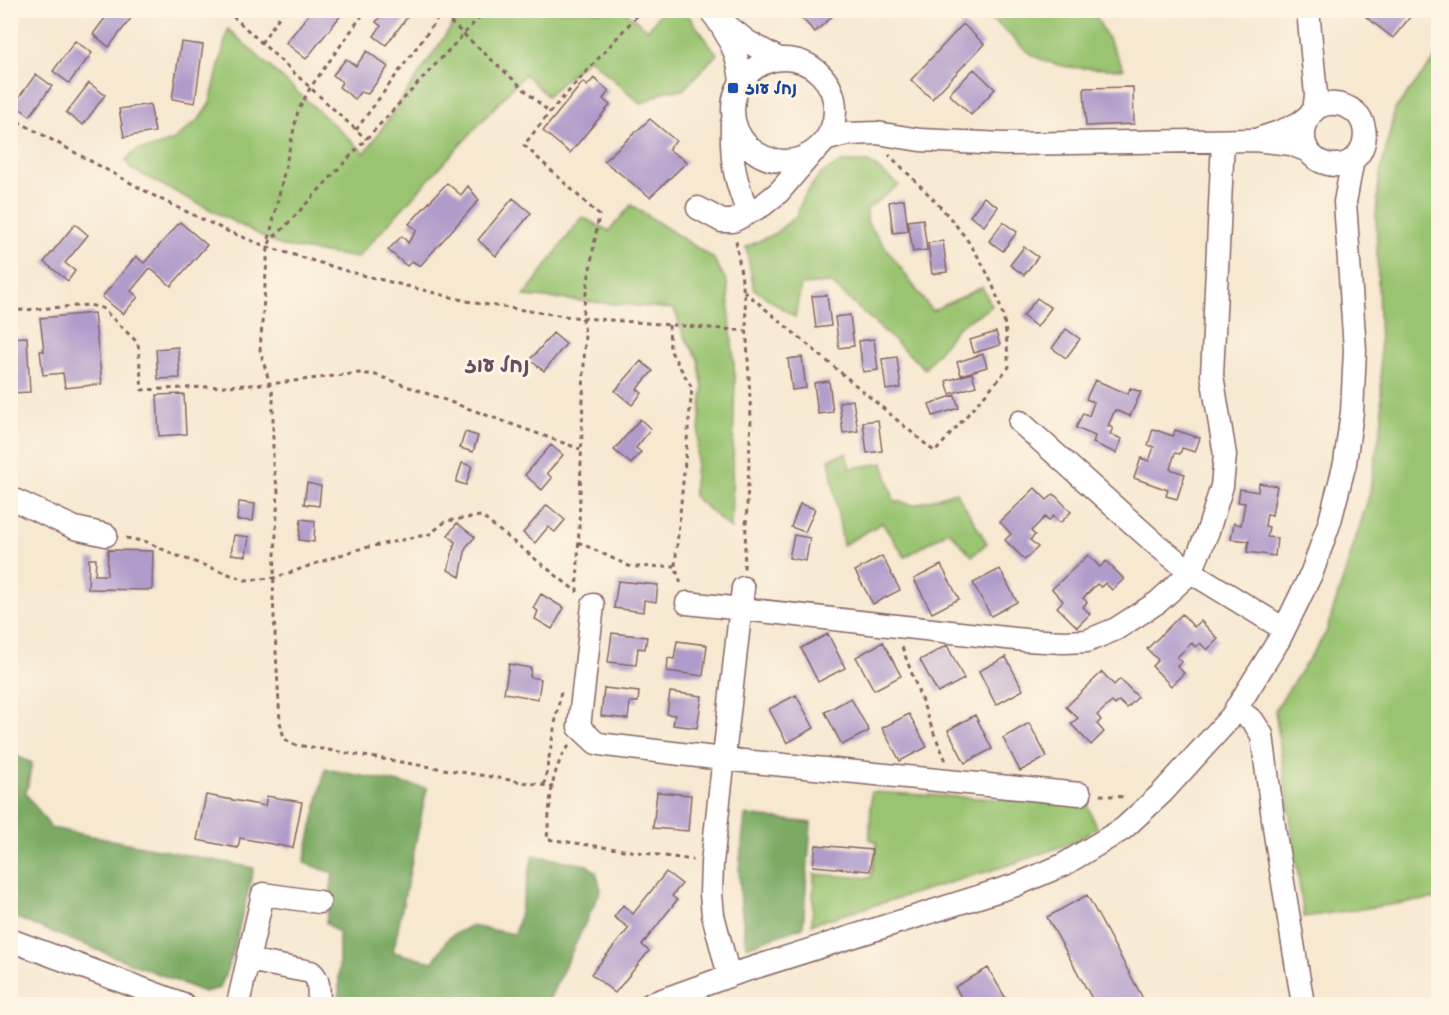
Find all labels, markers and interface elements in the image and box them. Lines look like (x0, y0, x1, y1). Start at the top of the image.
place label: נחל עוז (745, 74, 797, 103)
marker: נחל עוז (726, 81, 740, 95)
district label: נחל עוז (464, 348, 530, 383)

